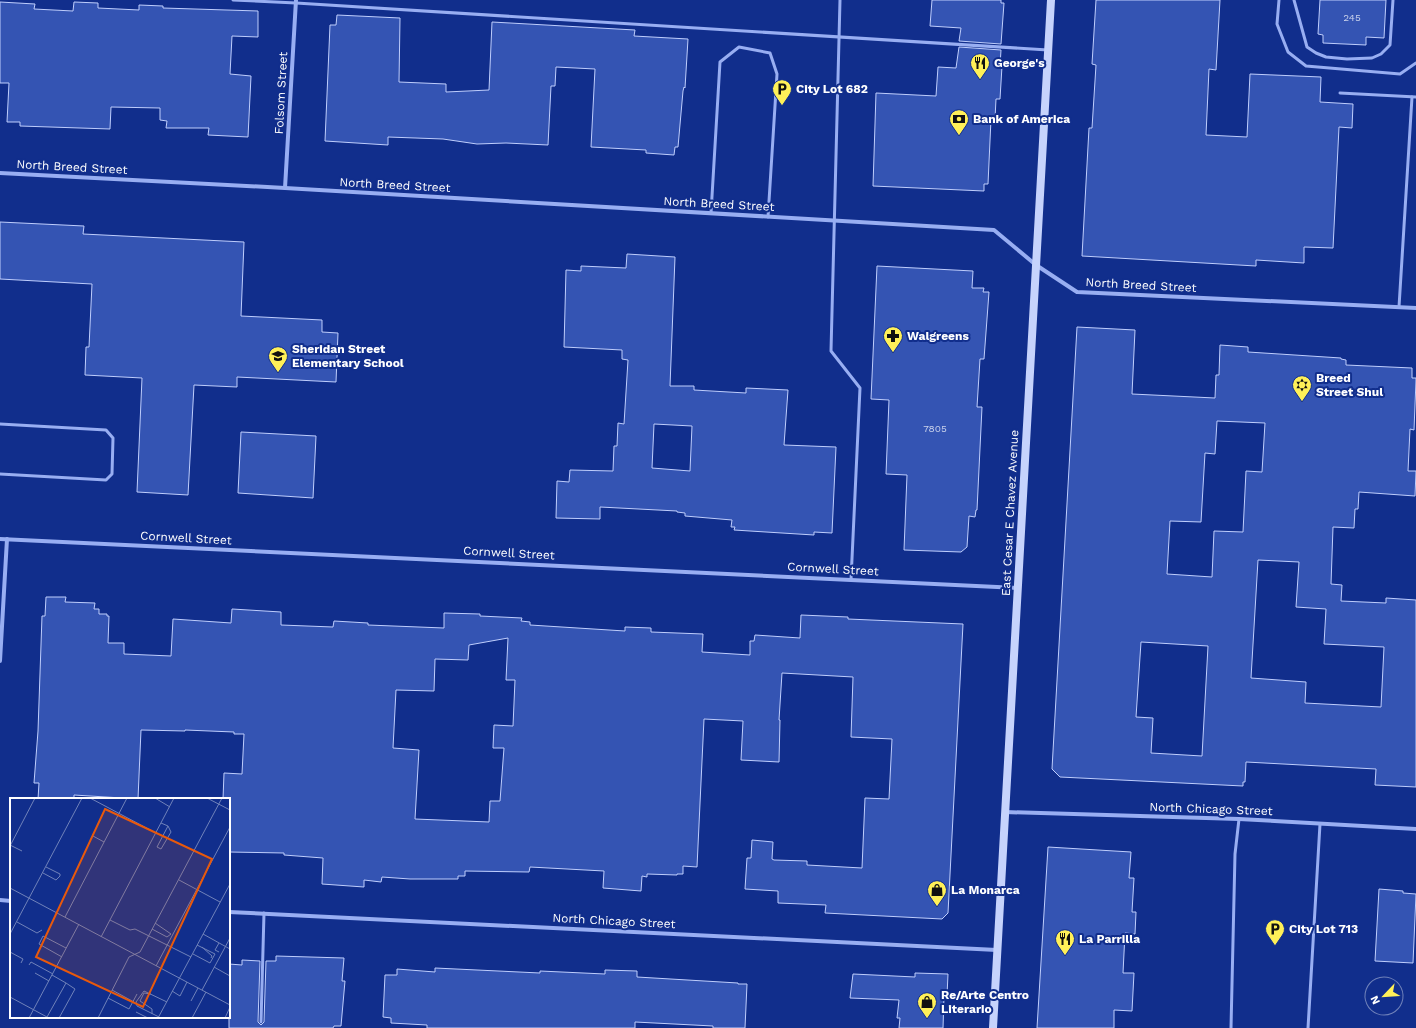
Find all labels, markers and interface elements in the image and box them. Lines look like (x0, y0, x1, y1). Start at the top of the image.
house number: 245 (1343, 12, 1361, 23)
street label: Folsom Street (272, 51, 290, 135)
restaurant icon: George's (969, 52, 991, 80)
place label: George's (994, 56, 1045, 70)
parking icon: City Lot 682 (771, 78, 793, 106)
place label: City Lot 682 (796, 82, 868, 96)
bank icon: Bank of America (948, 108, 970, 136)
place label: Bank of America (973, 112, 1070, 126)
street label: North Breed Street (16, 157, 128, 177)
street label: North Breed Street (339, 175, 451, 195)
street label: North Breed Street (663, 194, 775, 214)
street label: North Breed Street (1085, 275, 1197, 295)
pharmacy icon: Walgreens (882, 325, 904, 353)
place label: Walgreens (907, 329, 969, 343)
place label: Sheridan Street Elementary School (292, 342, 404, 370)
school or university icon: Sheridan Street Elementary School (267, 345, 289, 373)
place label: Breed Street Shul (1316, 371, 1383, 399)
synagogue icon: Breed Street Shul (1291, 374, 1313, 402)
house number: 7805 (923, 423, 947, 434)
street label: East Cesar E Chavez Avenue (999, 429, 1021, 597)
street label: Cornwell Street (140, 529, 232, 547)
street label: Cornwell Street (463, 544, 555, 562)
street label: Cornwell Street (787, 560, 879, 578)
inset map (10, 798, 230, 1018)
street label: North Chicago Street (1149, 800, 1273, 818)
shop icon: La Monarca (926, 879, 948, 907)
place label: La Monarca (951, 883, 1020, 897)
street label: North Chicago Street (552, 911, 676, 931)
parking icon: City Lot 713 (1264, 918, 1286, 946)
place label: City Lot 713 (1289, 922, 1358, 936)
restaurant icon: La Parrilla (1054, 928, 1076, 956)
place label: La Parrilla (1079, 932, 1140, 946)
north arrow (1364, 976, 1404, 1016)
place label: Re/Arte Centro Literario (941, 988, 1029, 1016)
shop icon: Re/Arte Centro Literario (916, 991, 938, 1019)
text: N (1368, 994, 1383, 1006)

